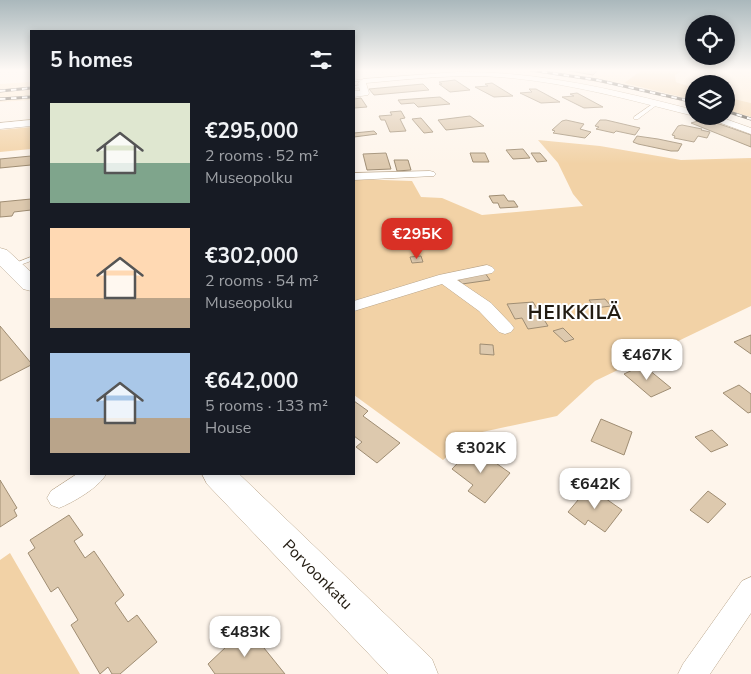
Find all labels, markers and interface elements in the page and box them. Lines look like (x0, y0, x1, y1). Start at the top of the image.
map controls (685, 15, 735, 125)
button: locate (685, 15, 735, 65)
text: 5 homes (50, 46, 133, 74)
icon: filters (307, 46, 335, 74)
button: layers (685, 75, 735, 125)
text: €295,000 (205, 117, 298, 145)
icon: home (90, 123, 150, 183)
text: 2 rooms · 52 m² (205, 145, 318, 167)
text: Museopolku (205, 167, 293, 189)
pin: €295K (382, 218, 452, 260)
text: €295K (392, 223, 442, 245)
text: €302,000 (205, 242, 298, 270)
icon: home (90, 248, 150, 308)
text: 2 rooms · 54 m² (205, 270, 318, 292)
text: Museopolku (205, 292, 293, 314)
district label: HEIKKILÄ (528, 300, 622, 326)
pin: €467K (612, 338, 682, 381)
text: €467K (622, 344, 672, 366)
text: €642,000 (205, 367, 298, 395)
icon: home (90, 373, 150, 433)
text: 5 rooms · 133 m² (205, 395, 328, 417)
text: House (205, 417, 251, 439)
pin: €302K (446, 432, 516, 474)
text: €302K (456, 437, 506, 459)
pin: €642K (560, 468, 630, 510)
text: €642K (570, 473, 620, 495)
street label: Porvoonkatu (277, 535, 357, 615)
pin: €483K (210, 616, 280, 658)
text: €483K (220, 621, 270, 643)

